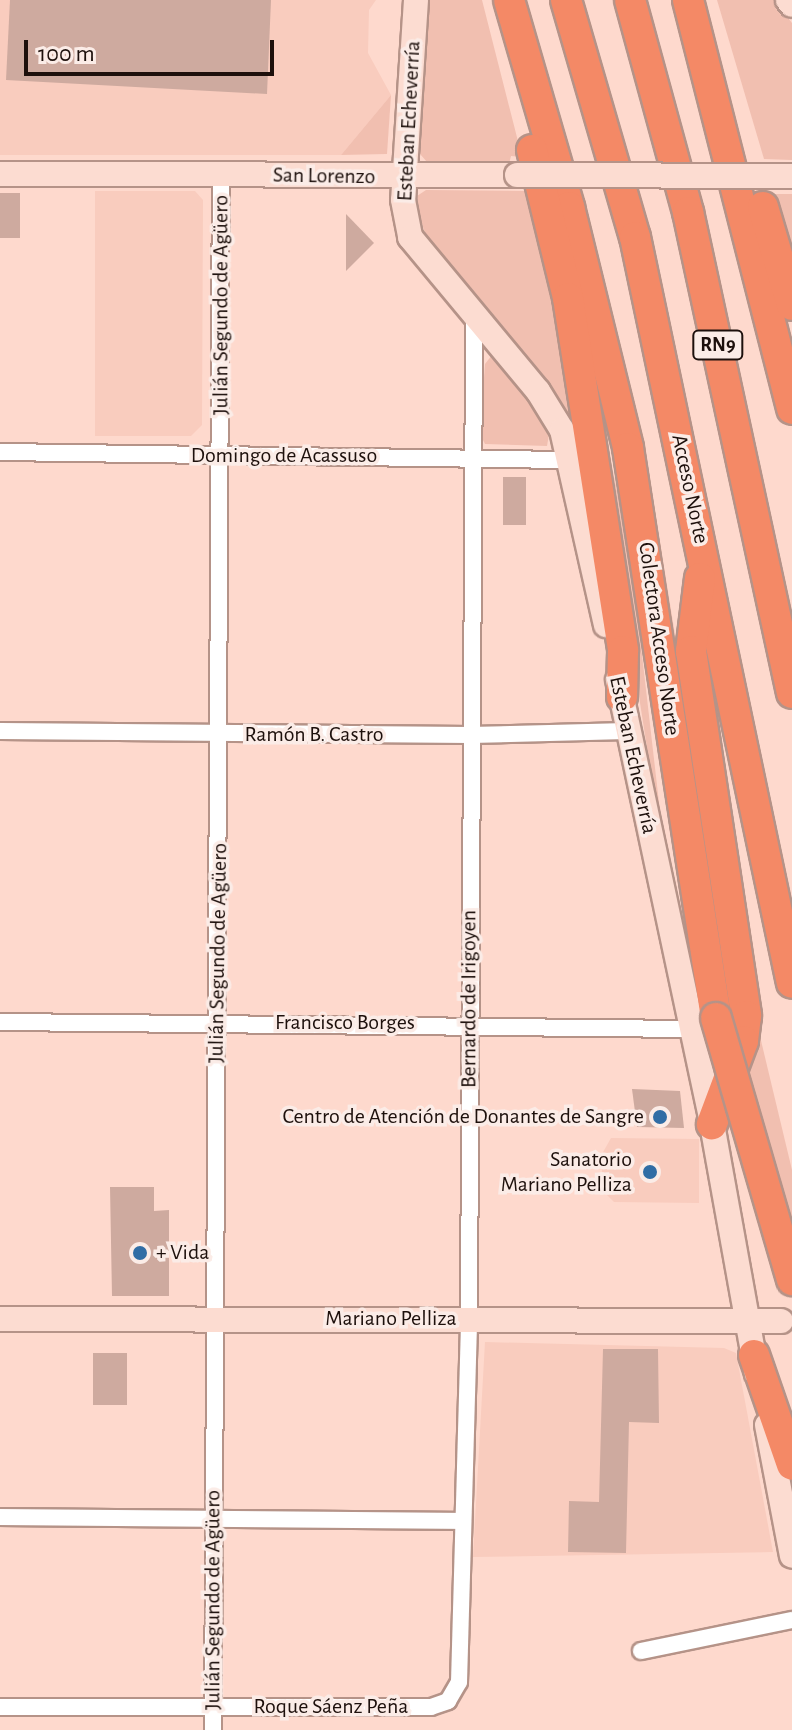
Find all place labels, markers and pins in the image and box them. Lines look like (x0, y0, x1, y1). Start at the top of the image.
place label: Centro de Atención de Donantes de Sangre (282, 1104, 644, 1130)
marker: Centro de Atención de Donantes de Sangre (651, 1108, 669, 1126)
place label: Sanatorio Mariano Pelliza (501, 1146, 632, 1198)
marker: Sanatorio Mariano Pelliza (639, 1161, 661, 1183)
place label: + Vida (156, 1240, 209, 1266)
marker: + Vida (131, 1244, 149, 1262)

